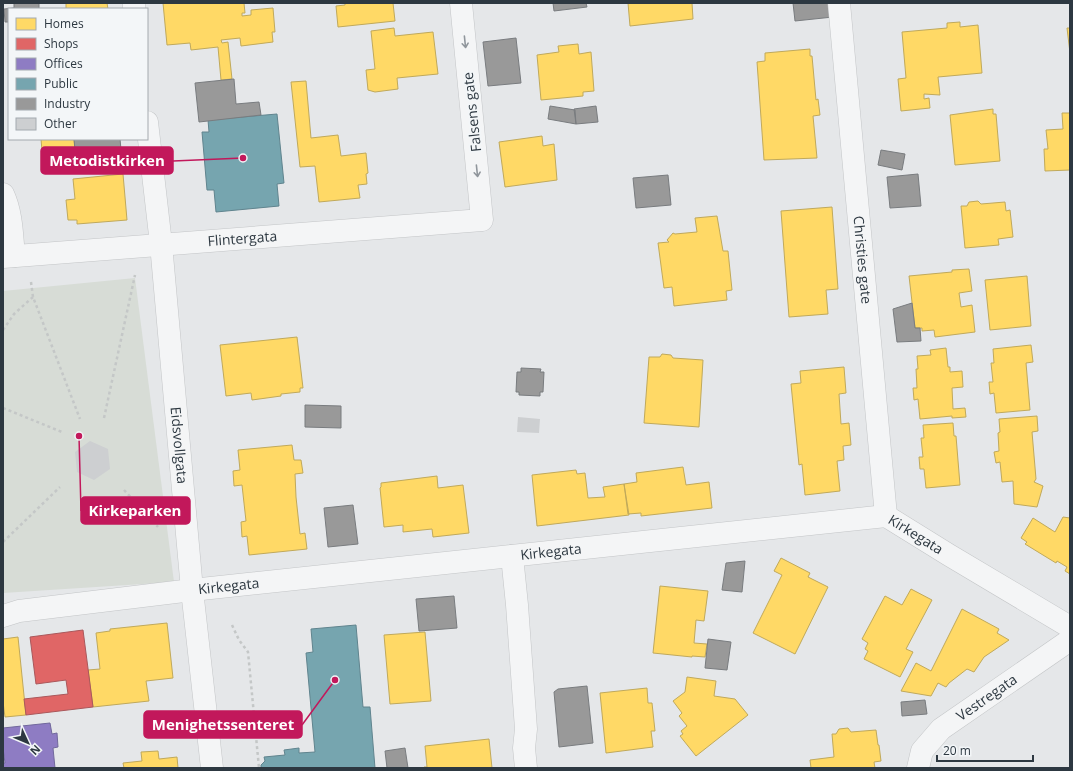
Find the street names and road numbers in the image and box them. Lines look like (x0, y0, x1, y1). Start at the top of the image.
street label: Falsens gate (458, 71, 485, 153)
street label: Christies gate (850, 215, 877, 305)
street label: Flintergata (207, 226, 278, 250)
street label: Eidsvollgata (167, 406, 192, 485)
street label: Kirkegata (885, 510, 947, 558)
street label: Kirkegata (519, 539, 582, 564)
street label: Kirkegata (197, 573, 260, 598)
street label: Vestregata (952, 669, 1020, 725)

